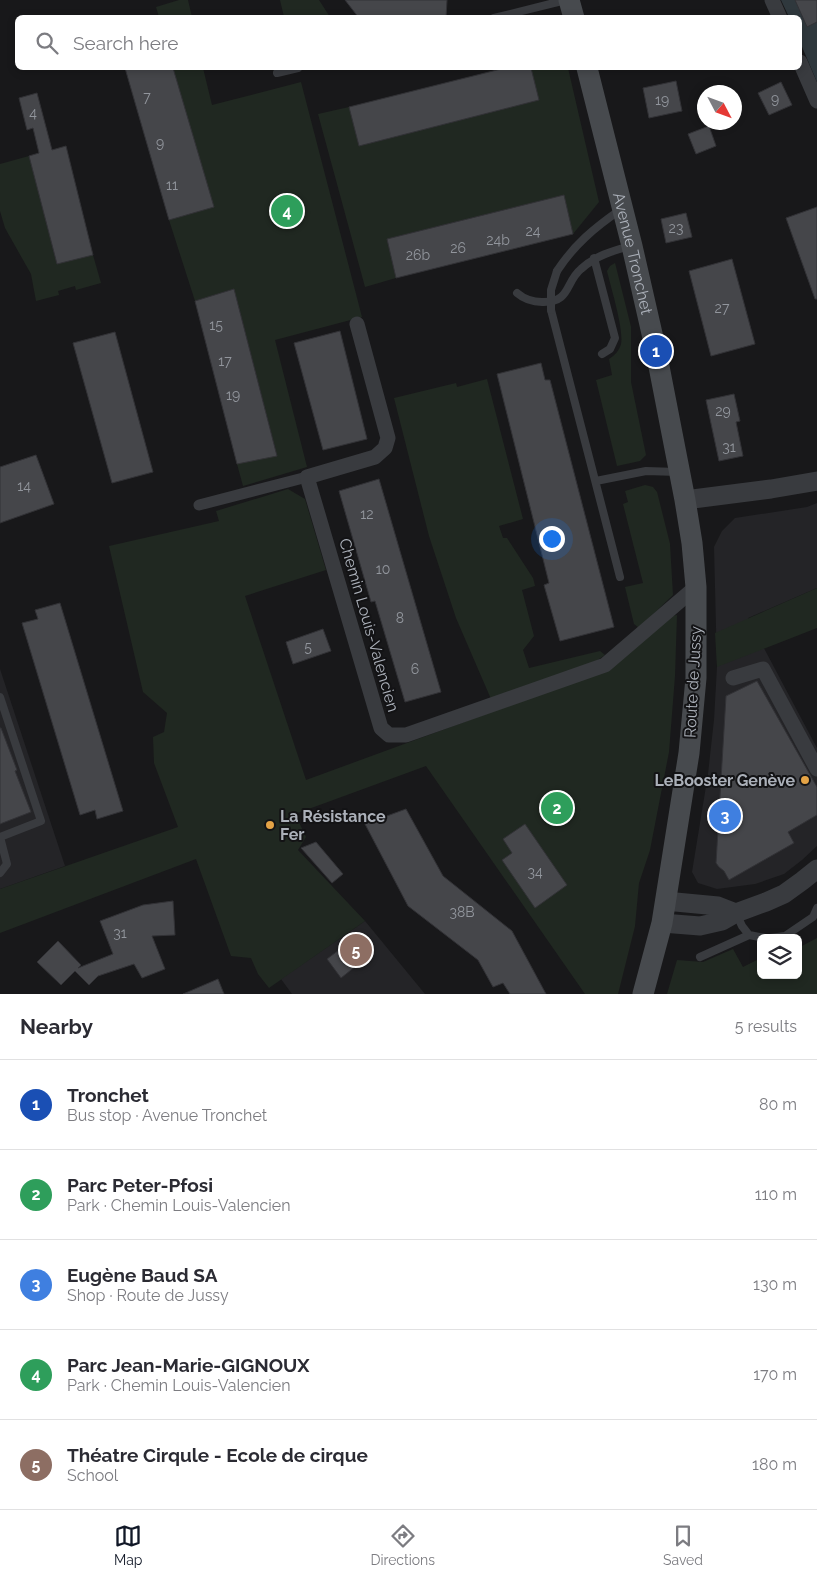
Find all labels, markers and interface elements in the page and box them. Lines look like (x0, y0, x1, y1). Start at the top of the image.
search box (15, 15, 802, 70)
icon: search (33, 29, 61, 57)
text: Search here (73, 32, 179, 54)
north arrow (697, 85, 742, 130)
house number: 7 (143, 89, 151, 105)
house number: 9 (771, 91, 779, 107)
house number: 19 (655, 92, 669, 108)
house number: 4 (29, 105, 37, 121)
house number: 9 (156, 135, 164, 151)
house number: 11 (166, 177, 178, 193)
street label: Avenue Tronchet (609, 190, 657, 317)
pin: 4 (271, 192, 303, 230)
house number: 23 (669, 220, 683, 236)
house number: 24 (526, 223, 541, 239)
house number: 24b (486, 232, 510, 248)
house number: 26 (450, 240, 466, 256)
house number: 26b (406, 247, 431, 263)
house number: 27 (715, 300, 730, 316)
house number: 15 (209, 317, 223, 333)
pin: 1 (640, 332, 672, 370)
house number: 17 (218, 353, 232, 369)
house number: 19 (226, 387, 240, 403)
house number: 29 (715, 403, 731, 419)
house number: 31 (722, 439, 736, 455)
house number: 14 (17, 478, 31, 494)
house number: 12 (360, 506, 374, 522)
your location (539, 526, 565, 552)
street label: Chemin Louis-Valencien (335, 536, 403, 714)
house number: 10 (376, 561, 390, 577)
house number: 8 (396, 610, 404, 626)
street label: Route de Jussy (681, 625, 705, 738)
house number: 5 (304, 639, 312, 655)
house number: 6 (411, 661, 419, 677)
place label: LeBooster Genève (655, 771, 795, 790)
marker: LeBooster Genève (799, 774, 811, 786)
pin: 2 (541, 789, 573, 827)
pin: 3 (709, 797, 741, 835)
place label: La Résistance Fer (280, 807, 386, 844)
marker: La Résistance Fer (264, 819, 276, 831)
house number: 34 (527, 864, 543, 880)
house number: 38B (449, 904, 475, 920)
house number: 31 (113, 925, 127, 941)
pin: 5 (340, 931, 372, 969)
map controls (757, 934, 802, 979)
button: layers (757, 934, 802, 979)
text: Nearby (20, 1014, 93, 1039)
text: 5 results (735, 1017, 797, 1036)
text: Tronchet (67, 1084, 149, 1106)
text: 1 (32, 1095, 40, 1114)
text: 80 m (759, 1095, 797, 1114)
text: Bus stop · Avenue Tronchet (67, 1106, 267, 1125)
text: Parc Peter-Pfosi (67, 1174, 213, 1196)
text: 2 (31, 1185, 41, 1204)
text: 110 m (755, 1185, 797, 1204)
text: Park · Chemin Louis-Valencien (67, 1196, 291, 1215)
text: Eugène Baud SA (67, 1264, 217, 1286)
text: 3 (32, 1275, 40, 1294)
text: 130 m (753, 1275, 797, 1294)
text: Shop · Route de Jussy (67, 1286, 229, 1305)
text: Parc Jean-Marie-GIGNOUX (67, 1354, 310, 1376)
text: 4 (31, 1365, 41, 1384)
text: 170 m (753, 1365, 797, 1384)
text: Park · Chemin Louis-Valencien (67, 1376, 291, 1395)
text: Théatre Cirqule - Ecole de cirque (67, 1444, 368, 1466)
text: 5 (32, 1455, 40, 1474)
text: 180 m (752, 1455, 797, 1474)
text: School (67, 1466, 118, 1485)
tab: Map (114, 1522, 142, 1568)
tab: Directions (370, 1522, 435, 1568)
tab: Saved (663, 1522, 703, 1568)

